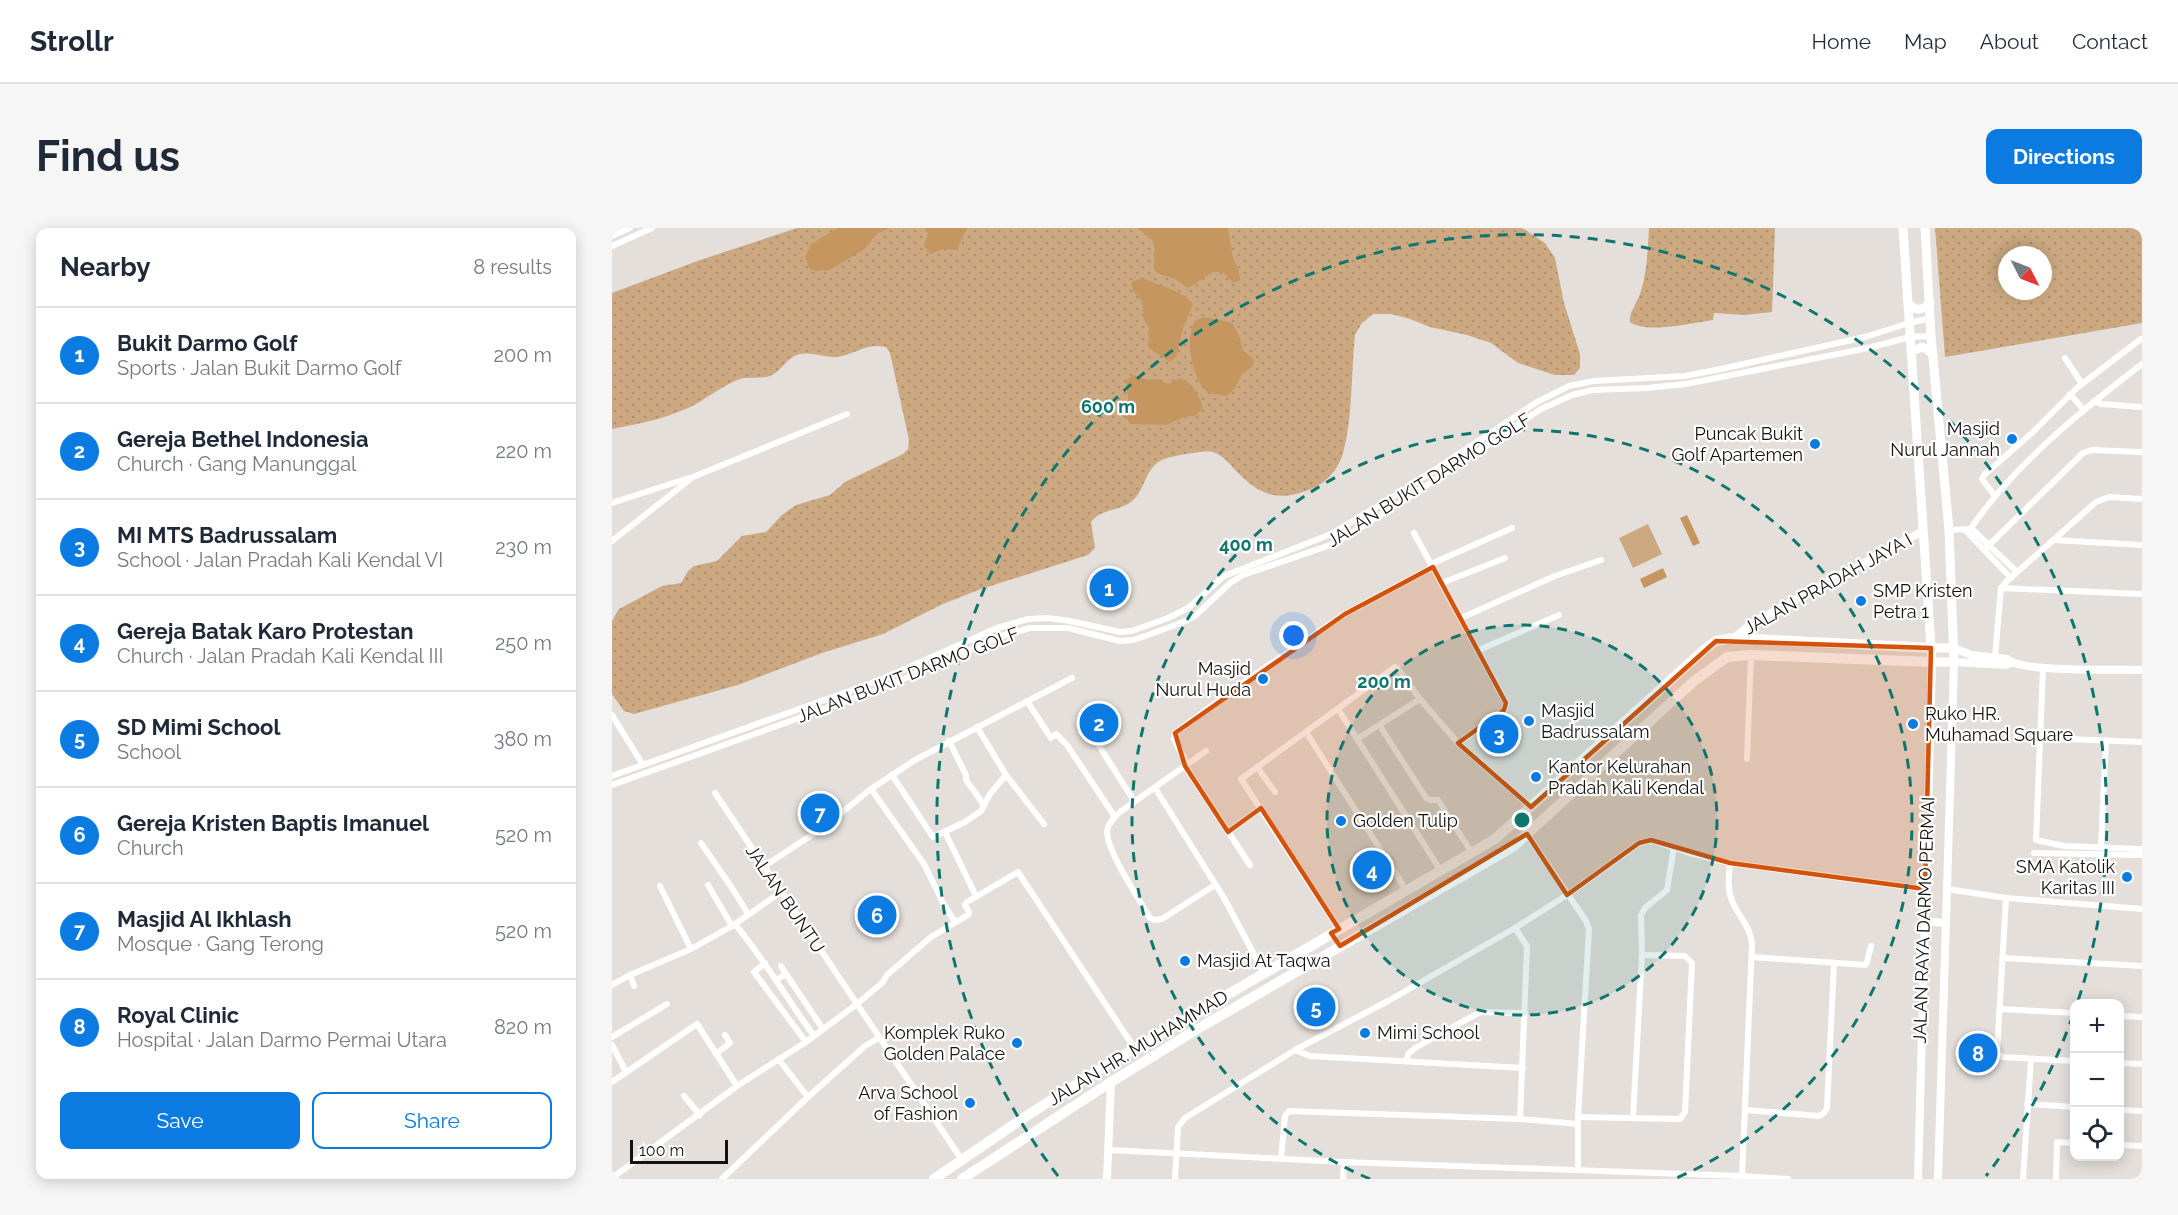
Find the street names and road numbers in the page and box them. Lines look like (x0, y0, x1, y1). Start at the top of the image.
street label: JALAN BUKIT DARMO GOLF (1323, 408, 1534, 551)
street label: JALAN PRADAH JAYA I (1740, 529, 1915, 639)
street label: JALAN BUKIT DARMO GOLF (794, 622, 1022, 727)
street label: JALAN RAYA DARMO PERMAI (1909, 796, 1938, 1044)
street label: JALAN BUNTU (742, 841, 829, 957)
street label: JALAN HR. MUHAMMAD (1044, 985, 1232, 1110)

